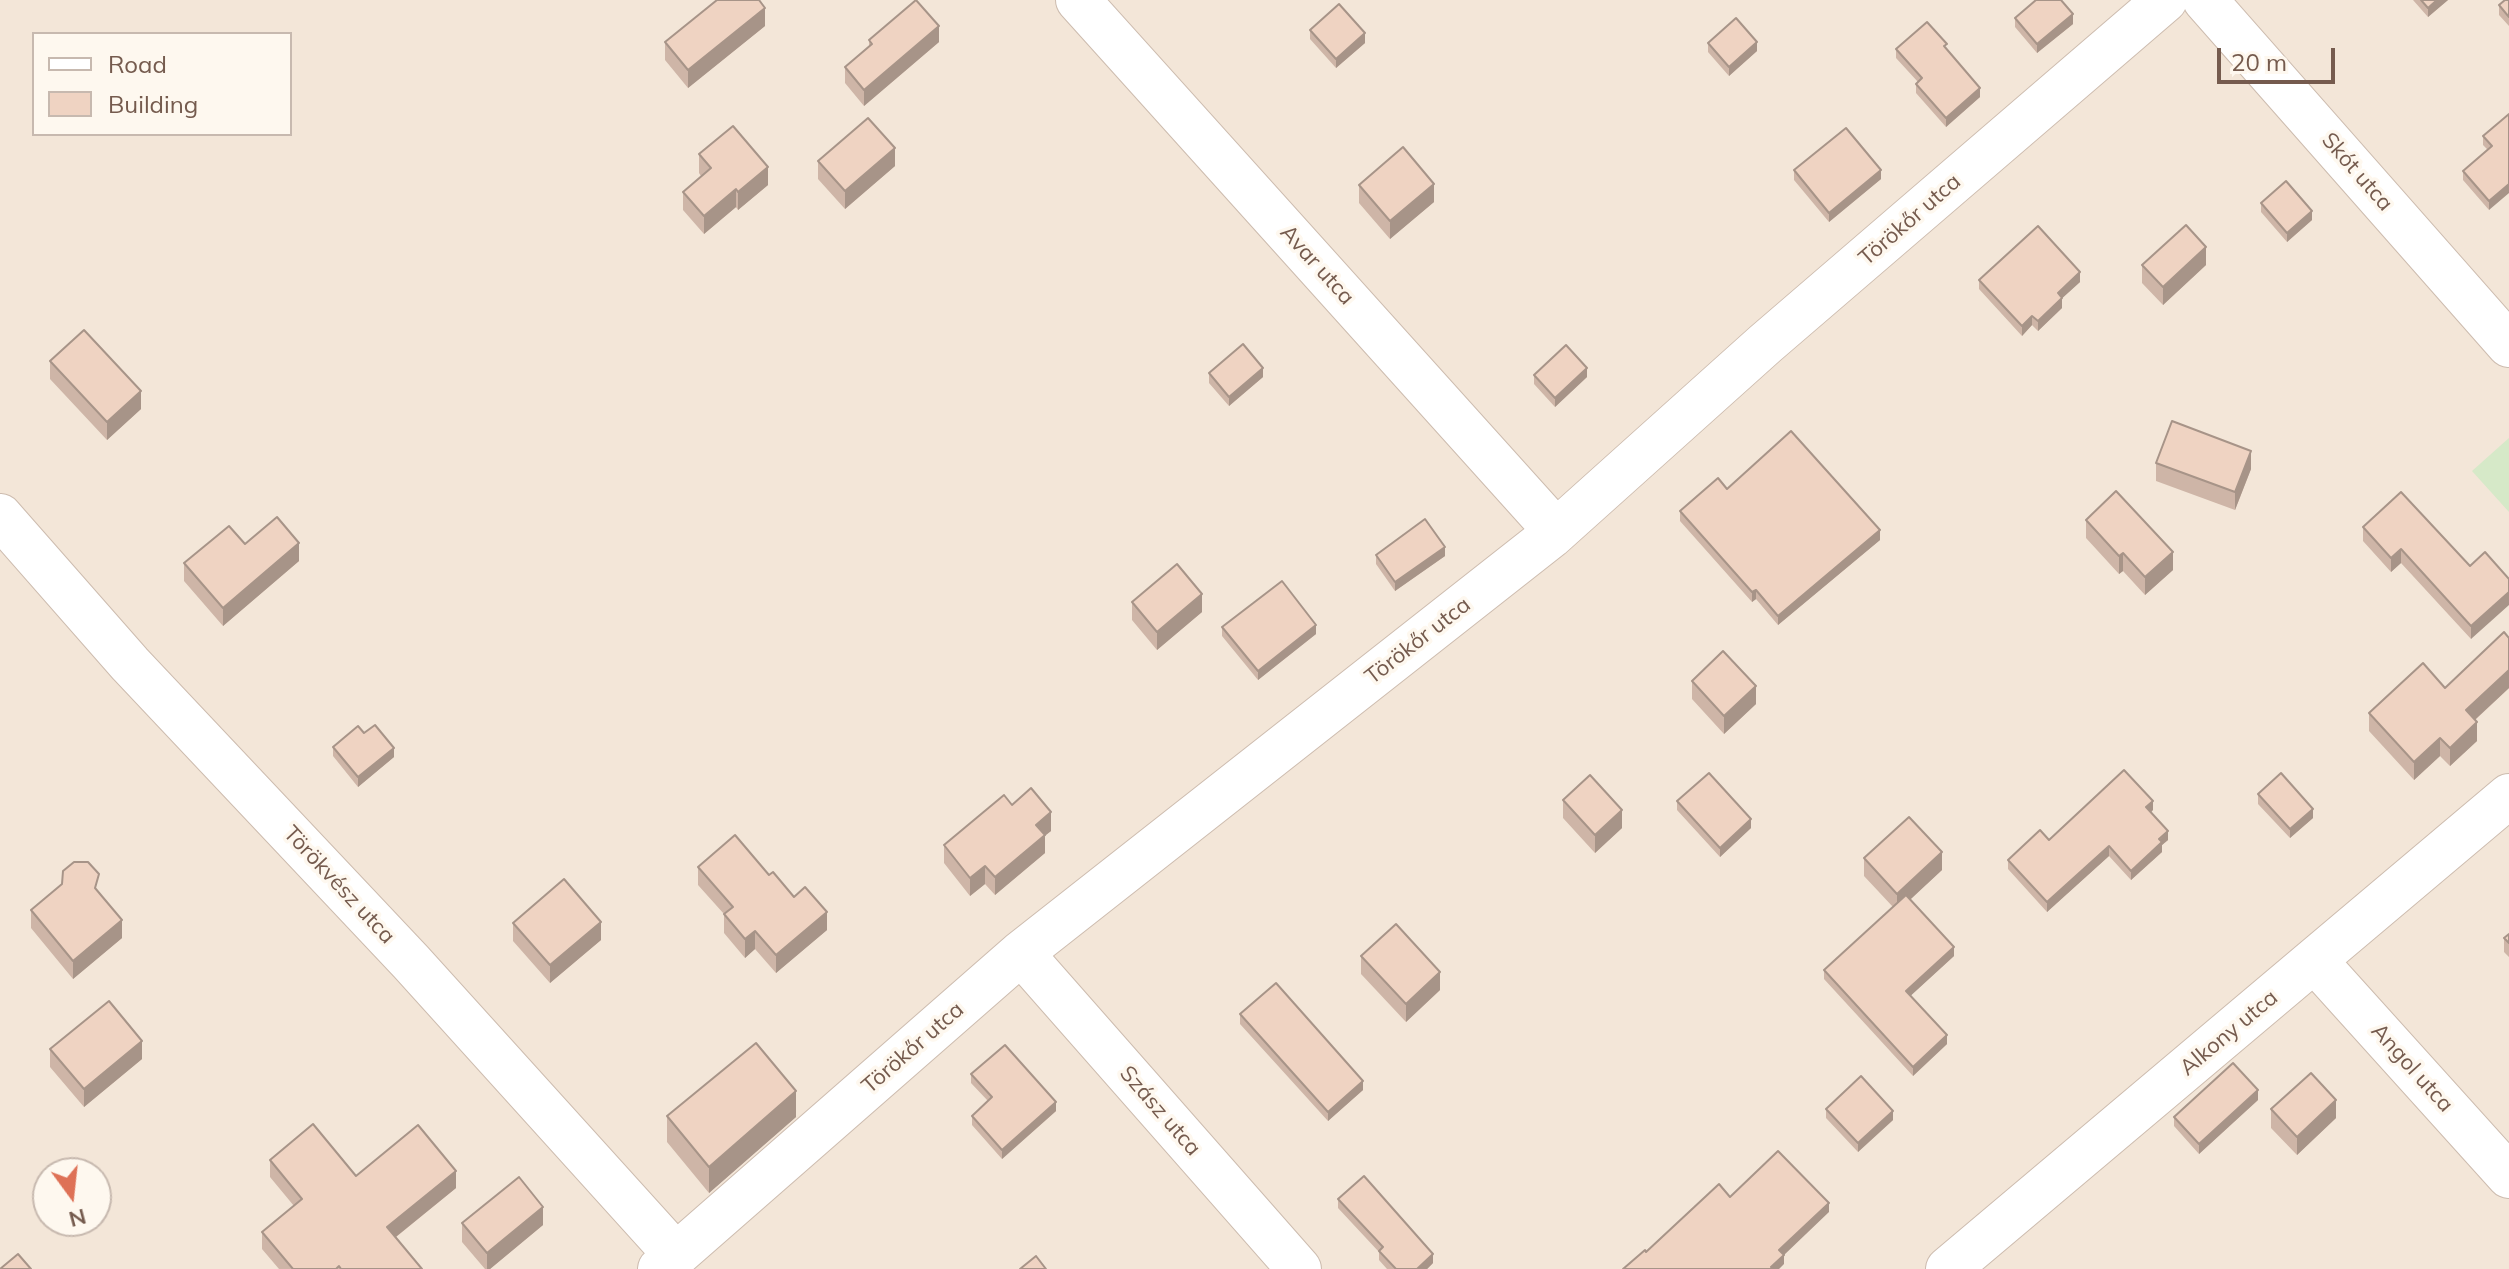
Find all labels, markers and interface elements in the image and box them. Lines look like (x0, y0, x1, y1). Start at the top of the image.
legend (32, 32, 292, 136)
scale bar (2221, 32, 2339, 82)
text: 20 m (2231, 47, 2287, 77)
text: Road (108, 49, 167, 79)
text: Building (108, 89, 198, 119)
street label: Skót utca (2316, 128, 2398, 216)
street label: Törökőr utca (1854, 169, 1966, 271)
street label: Avar utca (1274, 220, 1360, 310)
street label: Törökőr utca (1360, 592, 1476, 690)
street label: Törökvész utca (278, 821, 400, 949)
street label: Alkony utca (2175, 984, 2283, 1082)
street label: Törökőr utca (857, 997, 969, 1099)
street label: Angol utca (2365, 1018, 2459, 1118)
street label: Szász utca (1114, 1061, 1206, 1161)
north arrow (32, 1157, 112, 1237)
text: N (66, 1203, 89, 1234)

